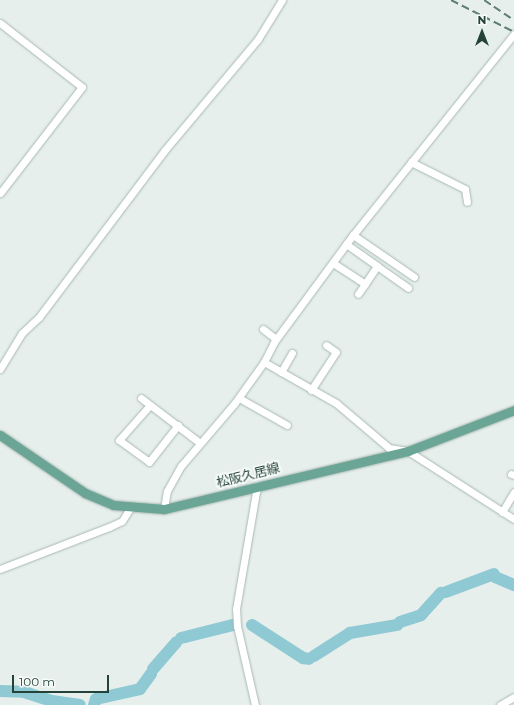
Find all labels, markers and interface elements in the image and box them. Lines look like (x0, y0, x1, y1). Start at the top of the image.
north arrow (462, 12, 502, 52)
text: N (478, 13, 486, 27)
street label: 松阪久居線 (215, 460, 281, 490)
scale bar (14, 667, 111, 693)
text: 100 m (19, 674, 55, 689)

